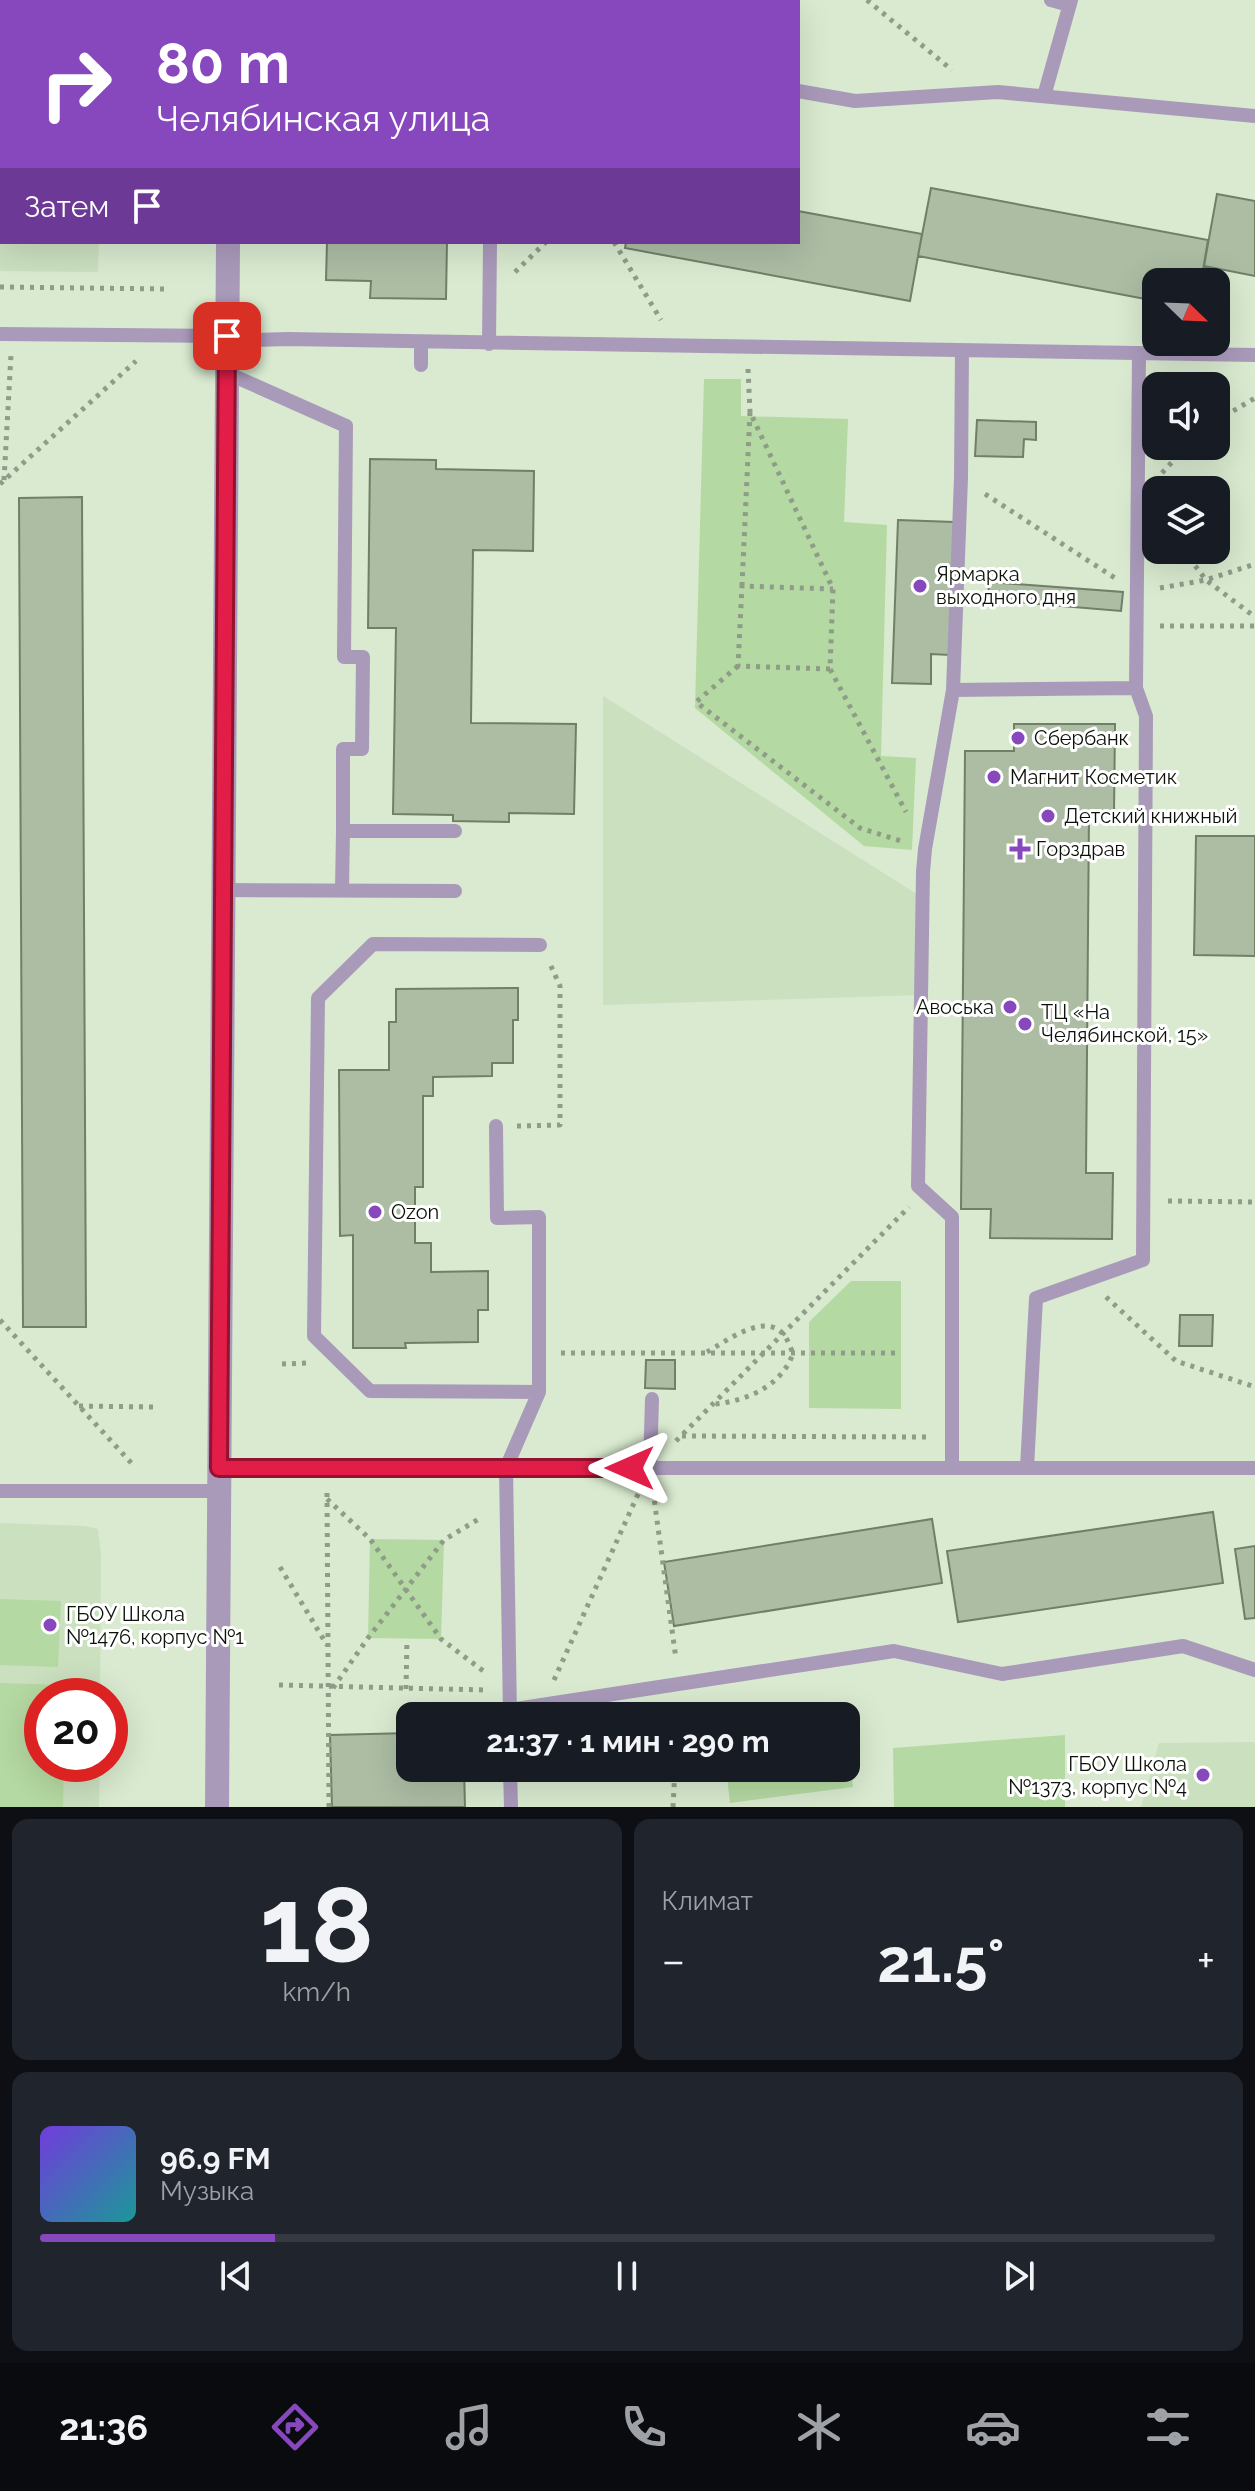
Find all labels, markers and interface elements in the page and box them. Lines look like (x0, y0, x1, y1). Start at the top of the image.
text: 80 m (156, 30, 290, 96)
icon: right (24, 32, 128, 136)
text: Челябинская улица (156, 97, 490, 139)
icon: arrive (125, 184, 169, 228)
text: Затем (24, 189, 109, 224)
north arrow (1142, 268, 1230, 356)
map controls (1142, 268, 1230, 564)
pin (193, 302, 261, 370)
icon: arrive (205, 314, 249, 358)
button: sound (1142, 372, 1230, 460)
button: layers (1142, 476, 1230, 564)
place label: Ярмарка выходного дня (936, 562, 1076, 609)
marker: Ярмарка выходного дня (911, 577, 929, 595)
place label: Сбербанк (1034, 726, 1129, 750)
marker: Сбербанк (1009, 729, 1027, 747)
place label: Магнит Косметик (1010, 765, 1177, 789)
marker: Магнит Косметик (985, 768, 1003, 786)
place label: Детский книжный (1064, 804, 1237, 828)
marker: Детский книжный (1039, 807, 1057, 825)
place label: Горздрав (1036, 837, 1125, 861)
marker: Горздрав (1011, 840, 1029, 858)
place label: Авоська (916, 995, 994, 1019)
marker: Авоська (1001, 998, 1019, 1016)
place label: ТЦ «На Челябинской, 15» (1041, 1000, 1208, 1047)
marker: ТЦ «На Челябинской, 15» (1016, 1015, 1034, 1033)
place label: Ozon (391, 1200, 439, 1224)
marker: Ozon (366, 1203, 384, 1221)
position arrow (588, 1426, 672, 1510)
place label: ГБОУ Школа №1476, корпус №1 (66, 1602, 244, 1649)
marker: ГБОУ Школа №1476, корпус №1 (41, 1616, 59, 1634)
speed limit sign: 20 (24, 1678, 128, 1782)
text: 21:37 · 1 мин · 290 m (486, 1724, 770, 1759)
place label: ГБОУ Школа №1373, корпус №4 (1008, 1752, 1187, 1799)
marker: ГБОУ Школа №1373, корпус №4 (1194, 1766, 1212, 1784)
text: 18 (260, 1864, 374, 1986)
text: Климат (662, 1886, 753, 1916)
text: 21.5° (877, 1926, 1005, 1996)
text: − (662, 1935, 685, 1986)
text: + (1197, 1935, 1215, 1986)
text: km/h (282, 1977, 351, 2007)
text: 96.9 FM (160, 2141, 271, 2176)
text: Музыка (160, 2176, 254, 2206)
icon: previous (214, 2254, 258, 2298)
icon: pause (605, 2254, 649, 2298)
icon: next (997, 2254, 1041, 2298)
icon: directions (267, 2399, 323, 2455)
icon: music (441, 2399, 497, 2455)
icon: phone (616, 2399, 672, 2455)
icon: climate (791, 2399, 847, 2455)
icon: car (965, 2399, 1021, 2455)
icon: filters (1140, 2399, 1196, 2455)
text: 21:36 (59, 2406, 148, 2448)

